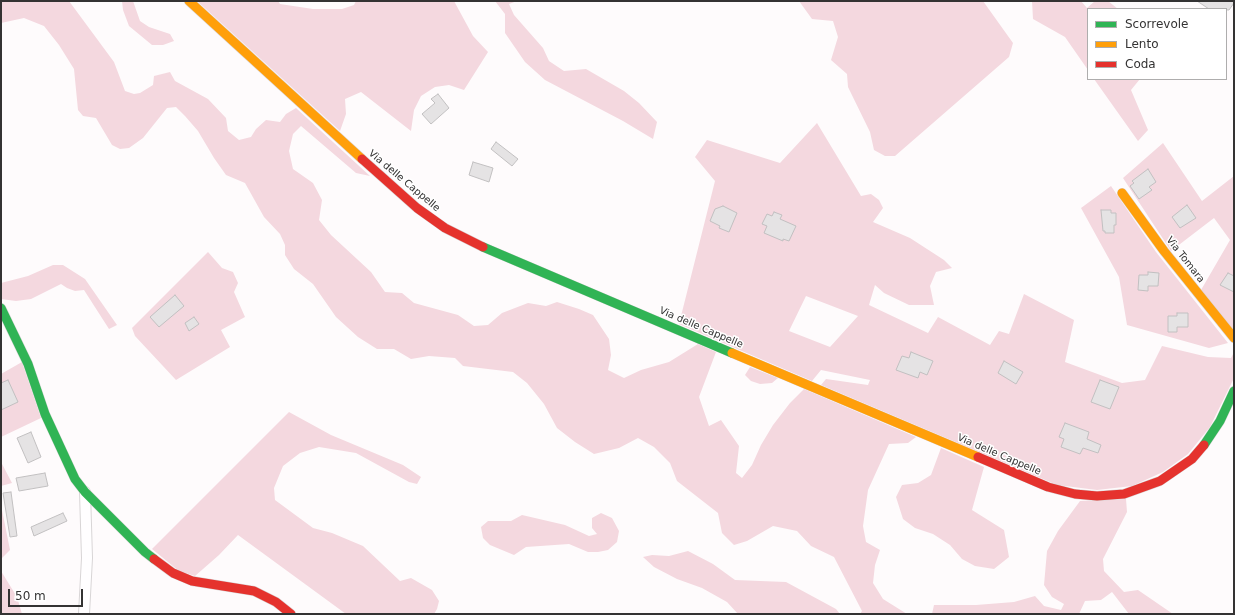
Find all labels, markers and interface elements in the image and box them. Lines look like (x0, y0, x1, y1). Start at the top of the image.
legend (1087, 8, 1227, 80)
text: Scorrevole (1125, 17, 1189, 31)
text: Lento (1125, 37, 1159, 51)
text: Coda (1125, 57, 1156, 71)
street label: Via delle Cappelle (366, 148, 442, 214)
street label: Via Tomara (1163, 235, 1207, 285)
street label: Via delle Cappelle (657, 305, 745, 351)
street label: Via delle Cappelle (955, 432, 1043, 478)
scale bar (10, 581, 85, 607)
text: 50 m (15, 589, 46, 603)

